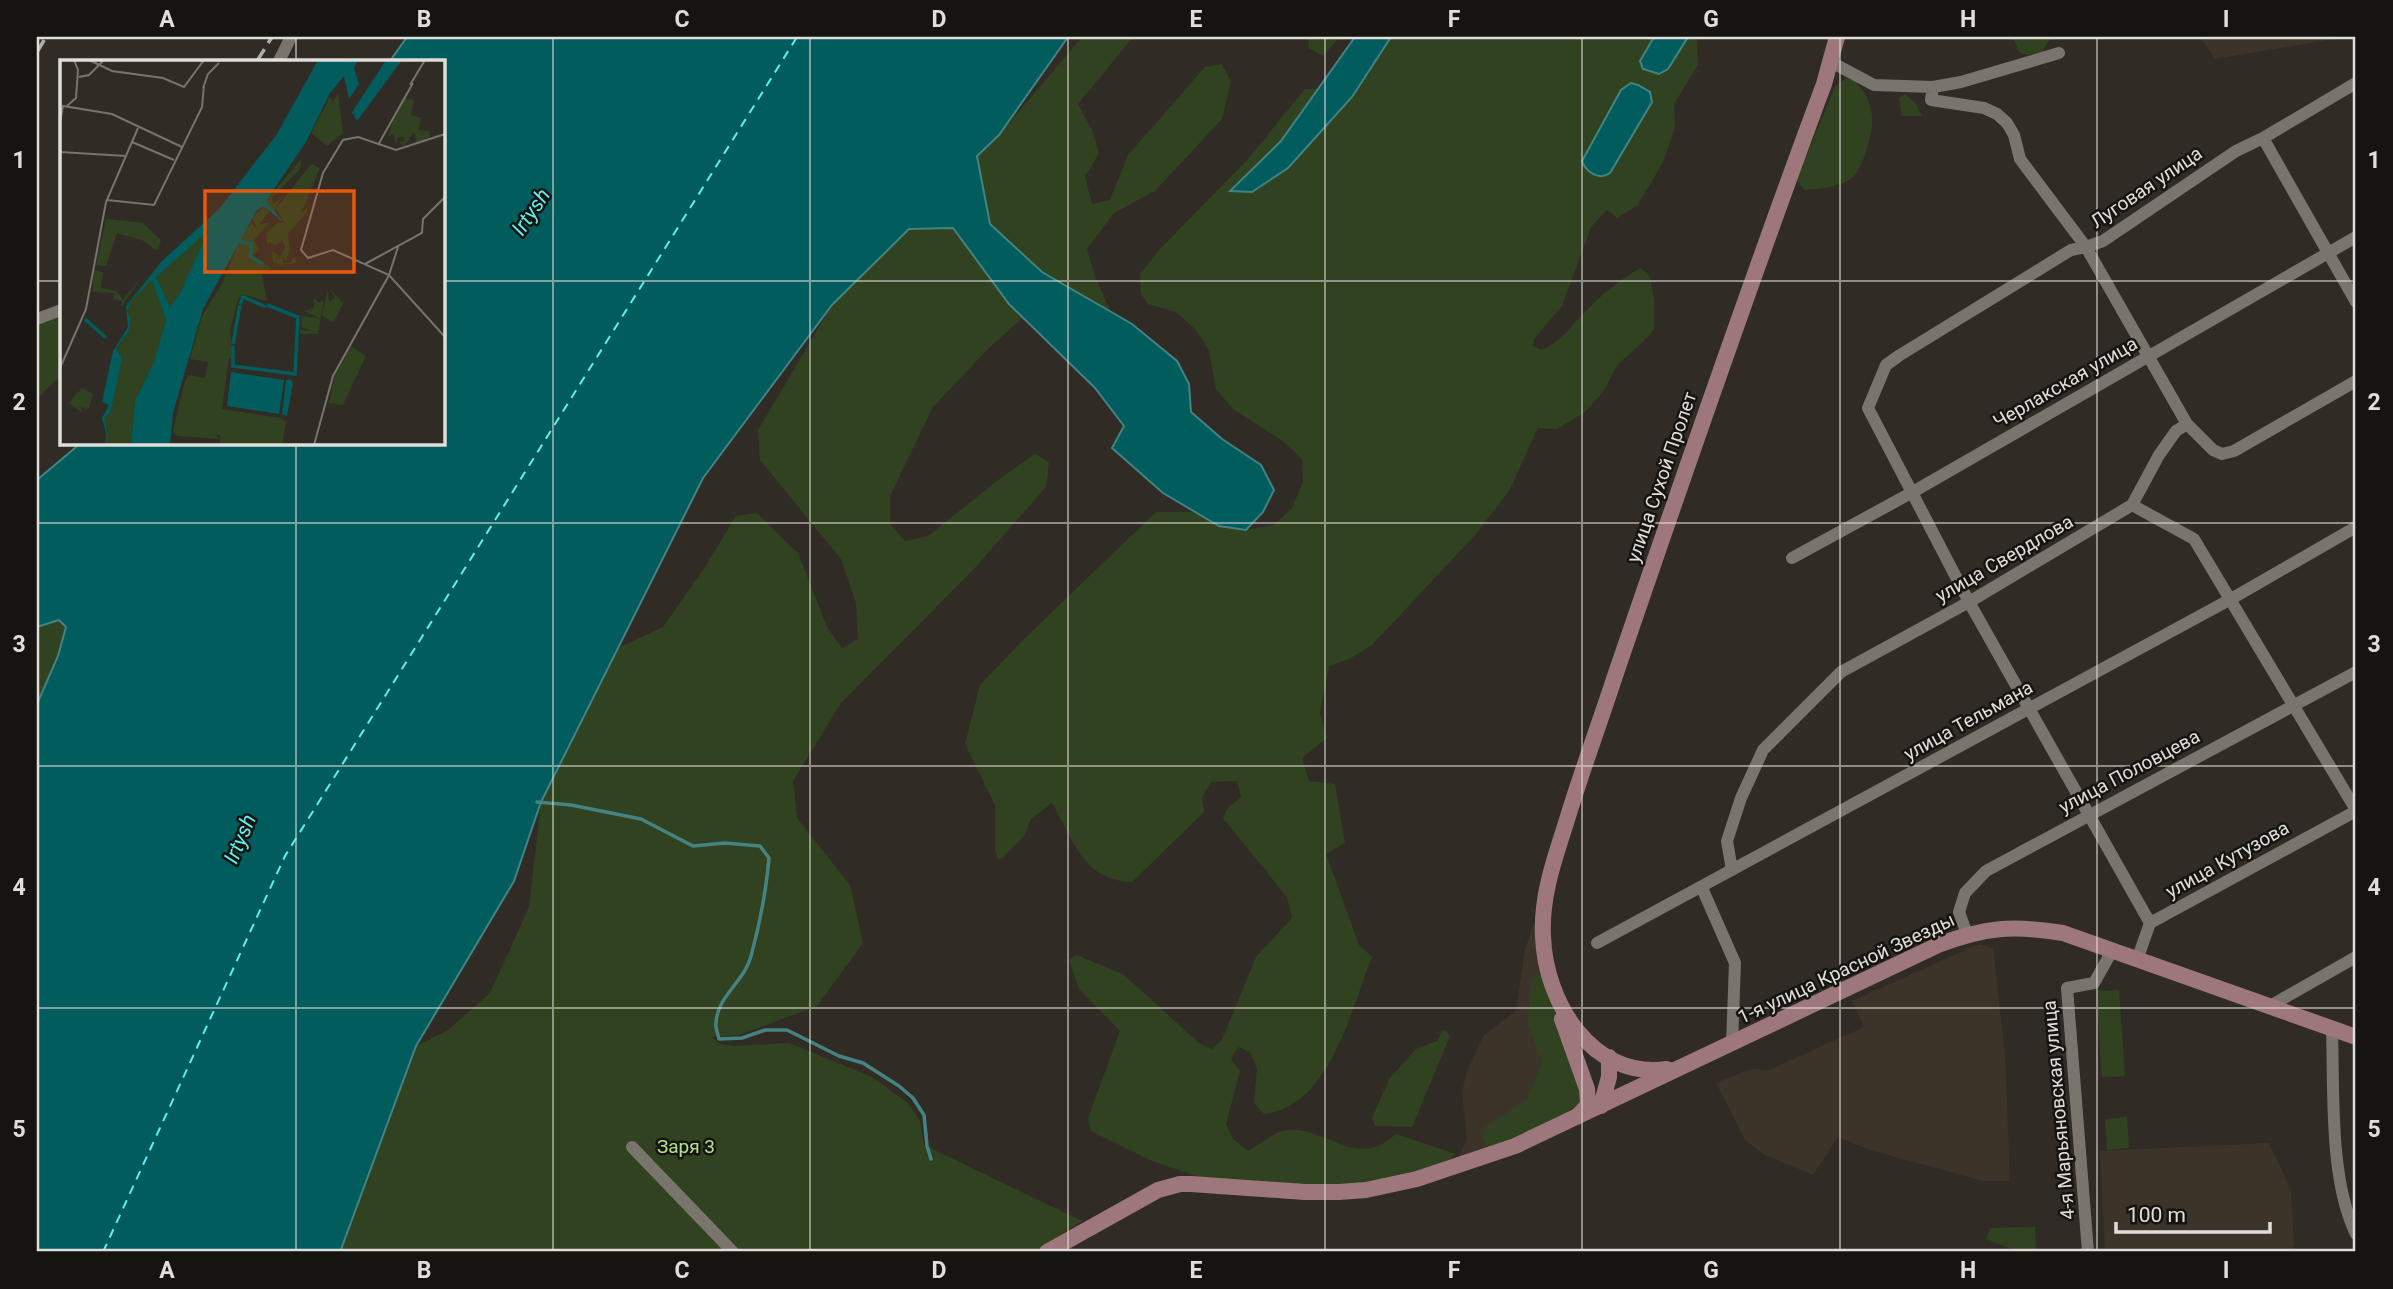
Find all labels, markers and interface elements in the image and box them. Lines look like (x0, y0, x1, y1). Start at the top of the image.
text: A (159, 6, 175, 33)
text: B (417, 6, 431, 33)
text: C (674, 6, 690, 33)
text: D (932, 6, 946, 33)
text: E (1190, 6, 1203, 33)
text: F (1448, 6, 1461, 33)
text: G (1703, 6, 1719, 33)
text: H (1960, 6, 1976, 33)
text: I (2223, 6, 2229, 33)
inset map (60, 60, 444, 444)
street label: Луговая улица (2086, 142, 2206, 233)
text: 1 (12, 147, 26, 174)
text: 1 (2367, 147, 2381, 174)
water label: Irtysh (507, 184, 555, 240)
street label: Черлакская улица (1989, 332, 2142, 433)
text: 2 (12, 389, 26, 416)
street label: улица Сухой Пролет (1621, 389, 1701, 566)
text: 2 (2367, 389, 2381, 416)
street label: улица Свердлова (1931, 510, 2077, 607)
text: 3 (12, 631, 26, 658)
text: 3 (2367, 631, 2381, 658)
street label: улица Тельмана (1900, 675, 2037, 765)
street label: улица Половцева (2055, 725, 2204, 818)
water label: Irtysh (219, 811, 261, 867)
street label: улица Кутузова (2161, 816, 2293, 903)
text: 4 (12, 874, 26, 901)
text: 4 (2367, 874, 2381, 901)
street label: 1-я улица Красной Звезды (1734, 908, 1958, 1029)
street label: 4-я Марьяновская улица (2037, 999, 2080, 1221)
text: 5 (12, 1116, 26, 1143)
text: 5 (2367, 1116, 2381, 1143)
park label: Заря 3 (657, 1135, 715, 1158)
scale bar (2116, 1191, 2270, 1235)
text: 100 m (2127, 1203, 2186, 1227)
text: A (159, 1257, 175, 1284)
text: B (417, 1257, 431, 1284)
text: C (674, 1257, 690, 1284)
text: D (932, 1257, 946, 1284)
text: E (1190, 1257, 1203, 1284)
text: F (1448, 1257, 1461, 1284)
text: G (1703, 1257, 1719, 1284)
text: H (1960, 1257, 1976, 1284)
text: I (2223, 1257, 2229, 1284)

